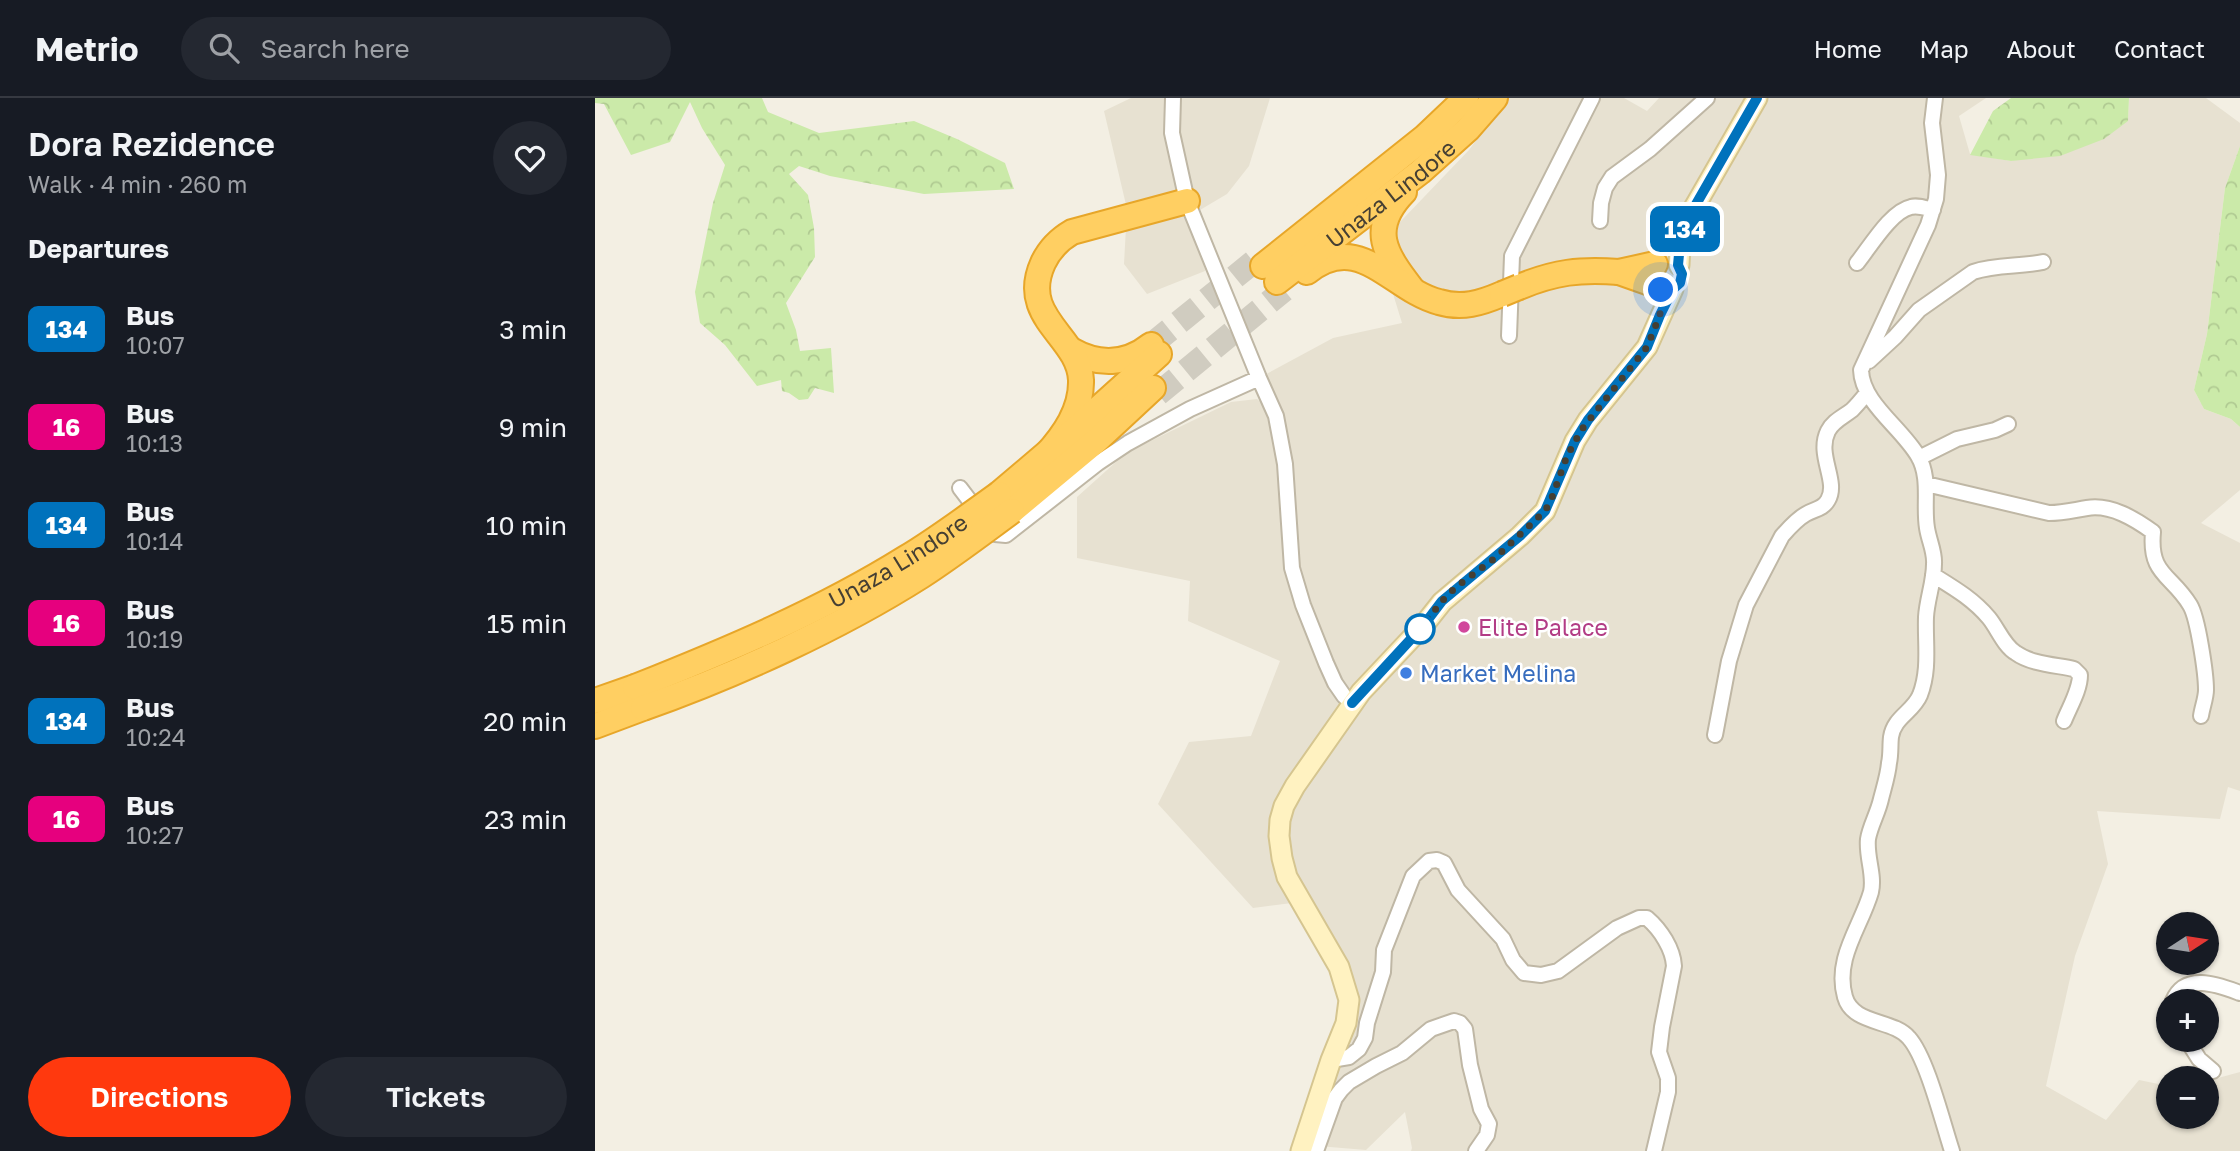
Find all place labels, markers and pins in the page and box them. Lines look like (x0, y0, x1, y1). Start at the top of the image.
place label: Elite Palace (1478, 613, 1608, 641)
unlabelled marker (1405, 614, 1435, 644)
marker: Elite Palace (1456, 619, 1472, 635)
place label: Market Melina (1420, 659, 1576, 687)
marker: Market Melina (1398, 665, 1414, 681)

